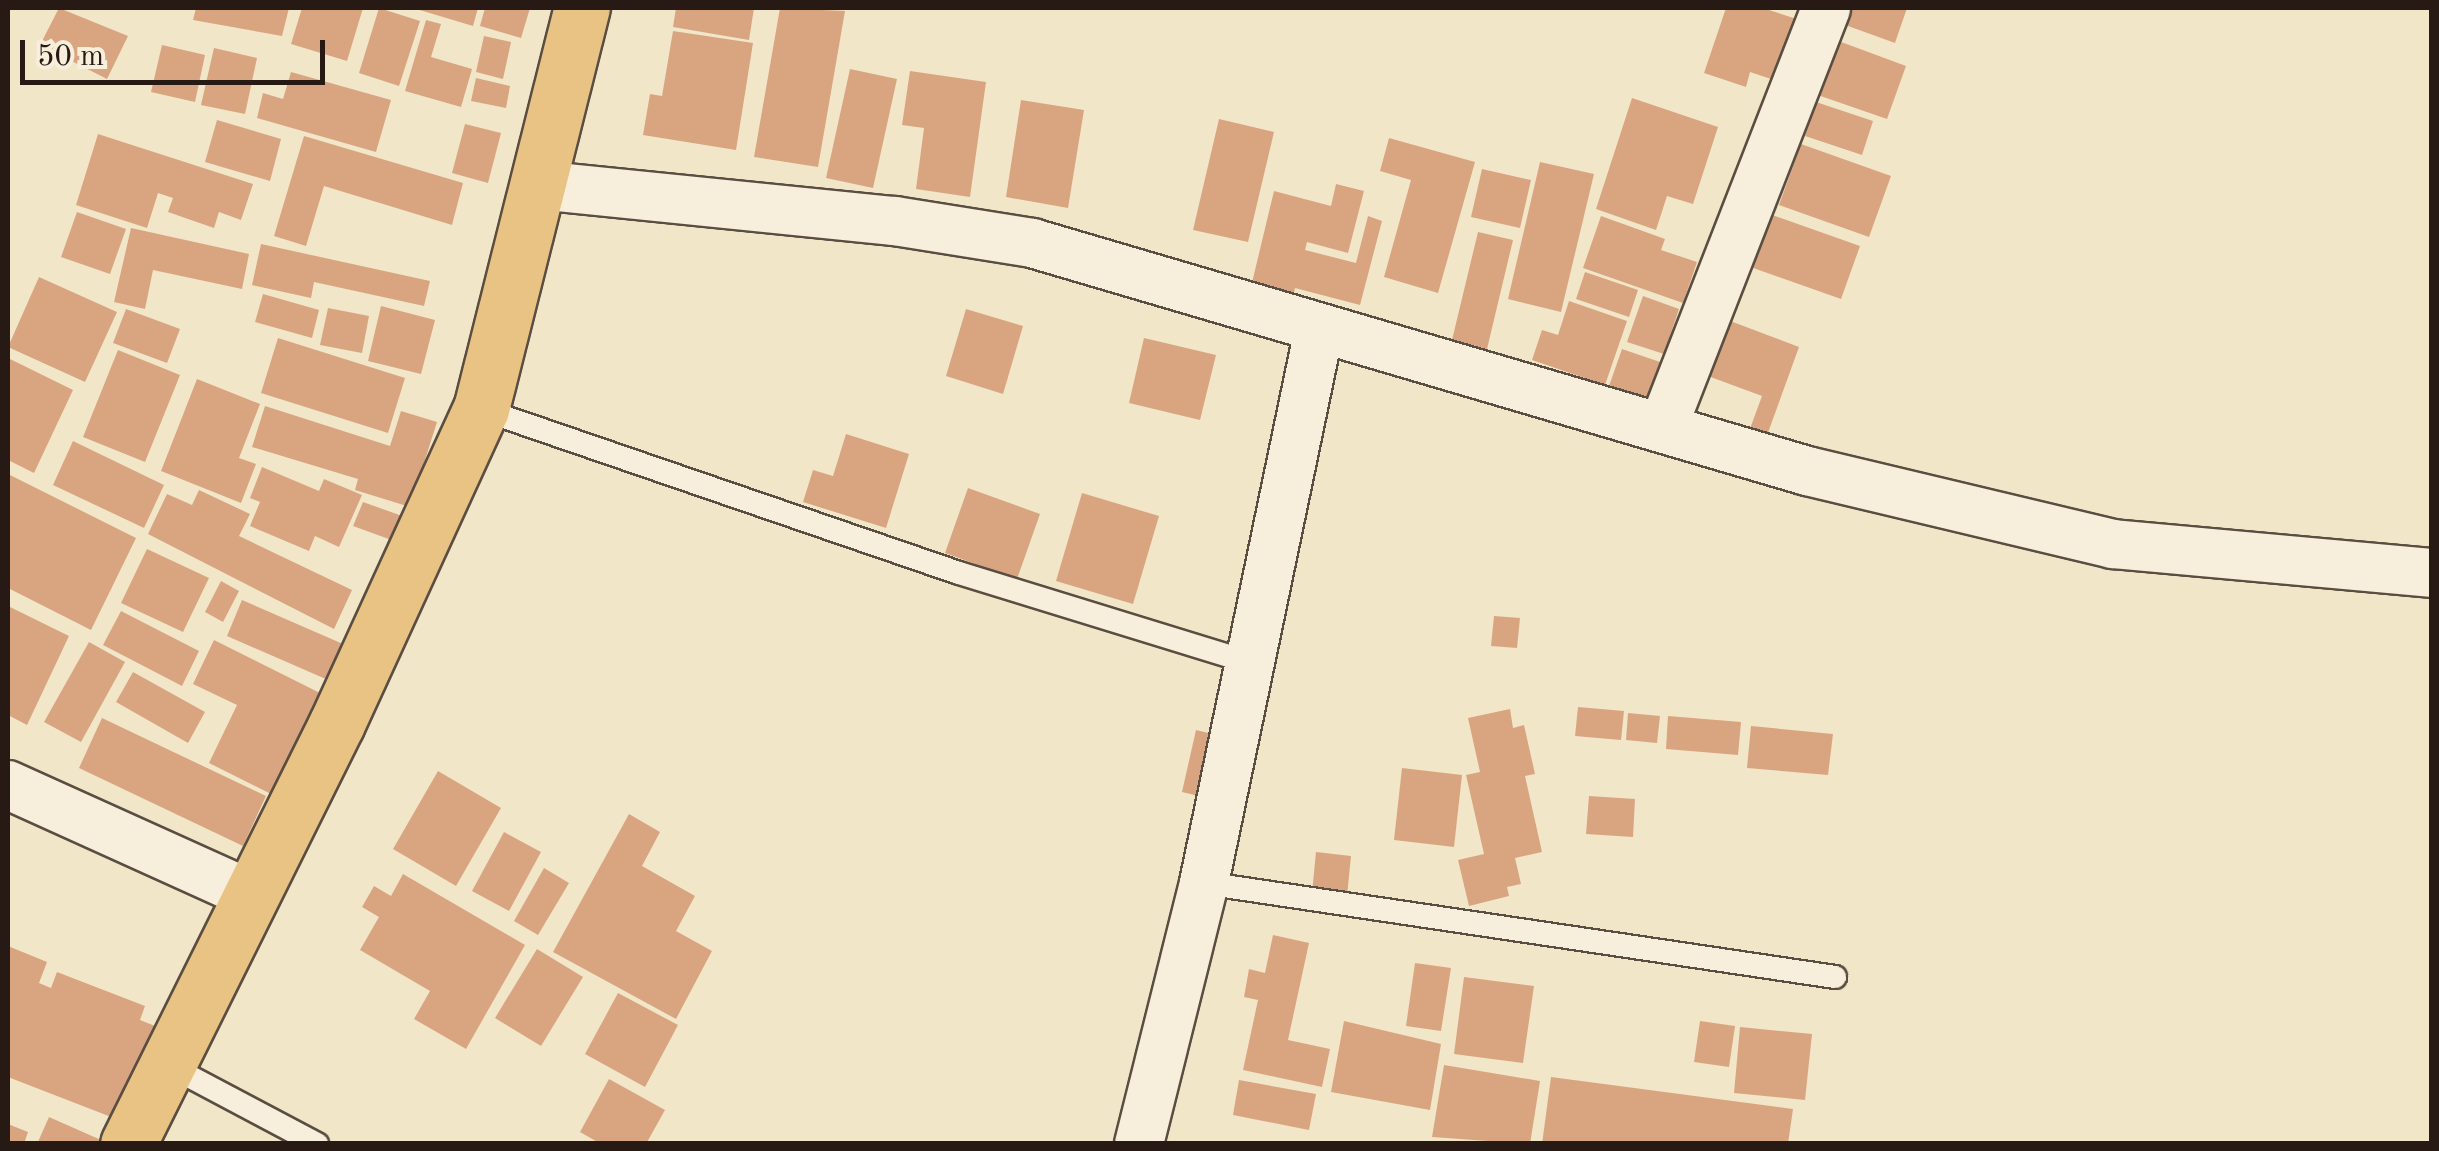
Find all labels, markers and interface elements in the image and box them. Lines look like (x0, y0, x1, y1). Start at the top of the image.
scale bar (25, 20, 330, 82)
text: 50 m (37, 42, 104, 72)

